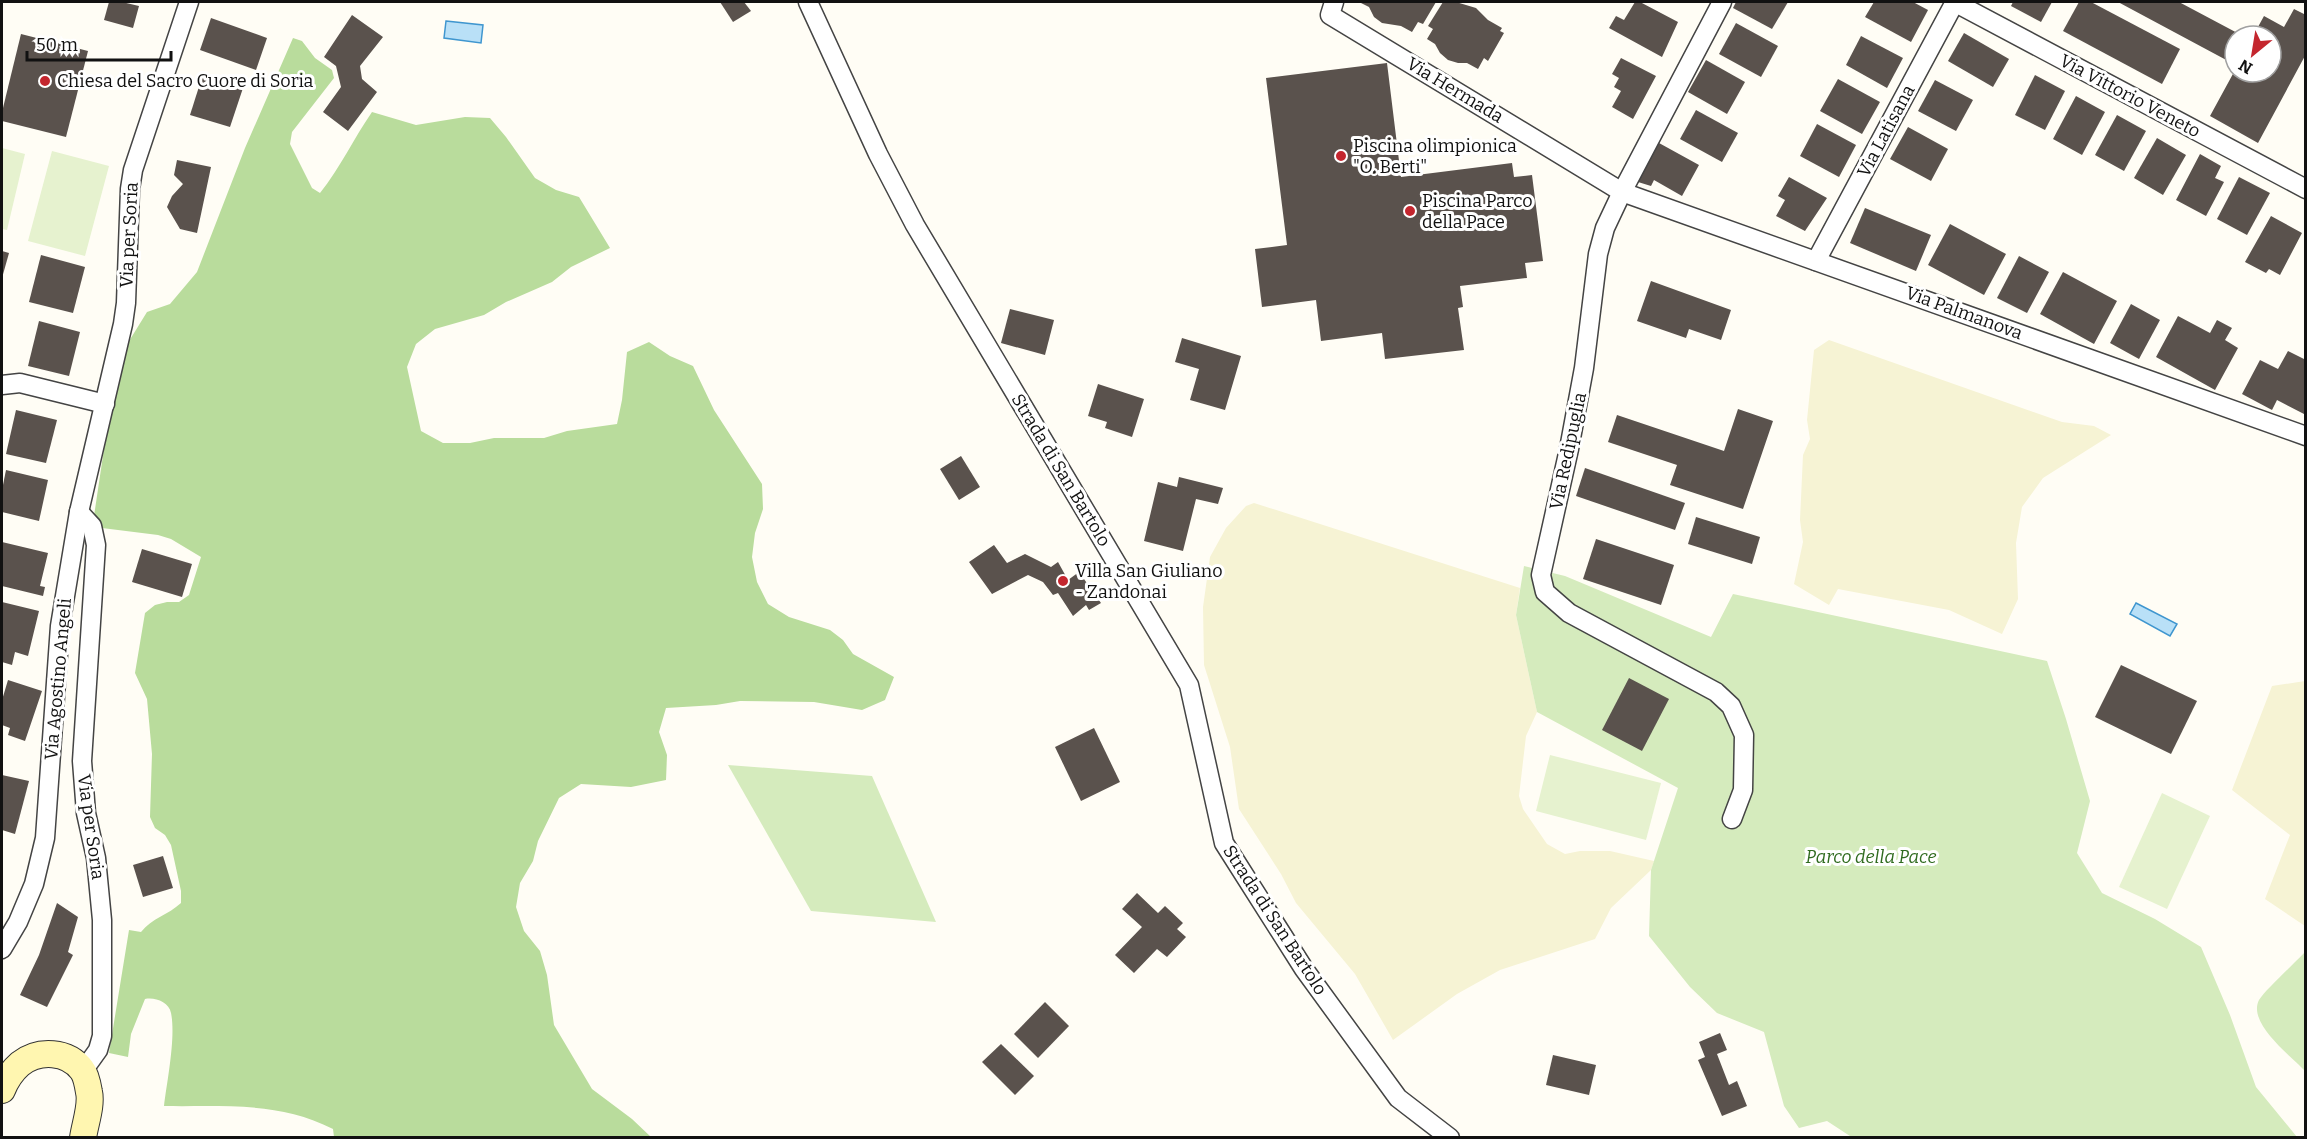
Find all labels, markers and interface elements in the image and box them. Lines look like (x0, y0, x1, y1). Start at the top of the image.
scale bar (27, 24, 171, 62)
north arrow (2223, 24, 2283, 84)
text: 50 m (36, 34, 78, 56)
street label: Via Vittorio Veneto (2056, 50, 2204, 142)
street label: Via Hermada (1403, 52, 1508, 128)
text: N (2236, 55, 2256, 78)
place label: Chiesa del Sacro Cuore di Soria (57, 70, 314, 92)
marker: Chiesa del Sacro Cuore di Soria (38, 74, 52, 88)
street label: Via Latisana (1852, 81, 1920, 181)
place label: Piscina olimpionica "O. Berti" (1353, 135, 1517, 178)
marker: Piscina olimpionica "O. Berti" (1334, 149, 1348, 163)
street label: Via per Soria (115, 181, 143, 288)
place label: Piscina Parco della Pace (1422, 190, 1533, 233)
marker: Piscina Parco della Pace (1403, 204, 1417, 218)
street label: Via Palmanova (1902, 282, 2026, 344)
street label: Strada di San Bartolo (1007, 390, 1115, 550)
street label: Via Redipuglia (1545, 390, 1591, 512)
place label: Villa San Giuliano - Zandonai (1075, 560, 1223, 603)
marker: Villa San Giuliano - Zandonai (1056, 574, 1070, 588)
street label: Via Agostino Angeli (40, 597, 76, 761)
street label: Via per Soria (73, 773, 109, 881)
street label: Strada di San Bartolo (1218, 841, 1332, 999)
park label: Parco della Pace (1805, 846, 1937, 868)

